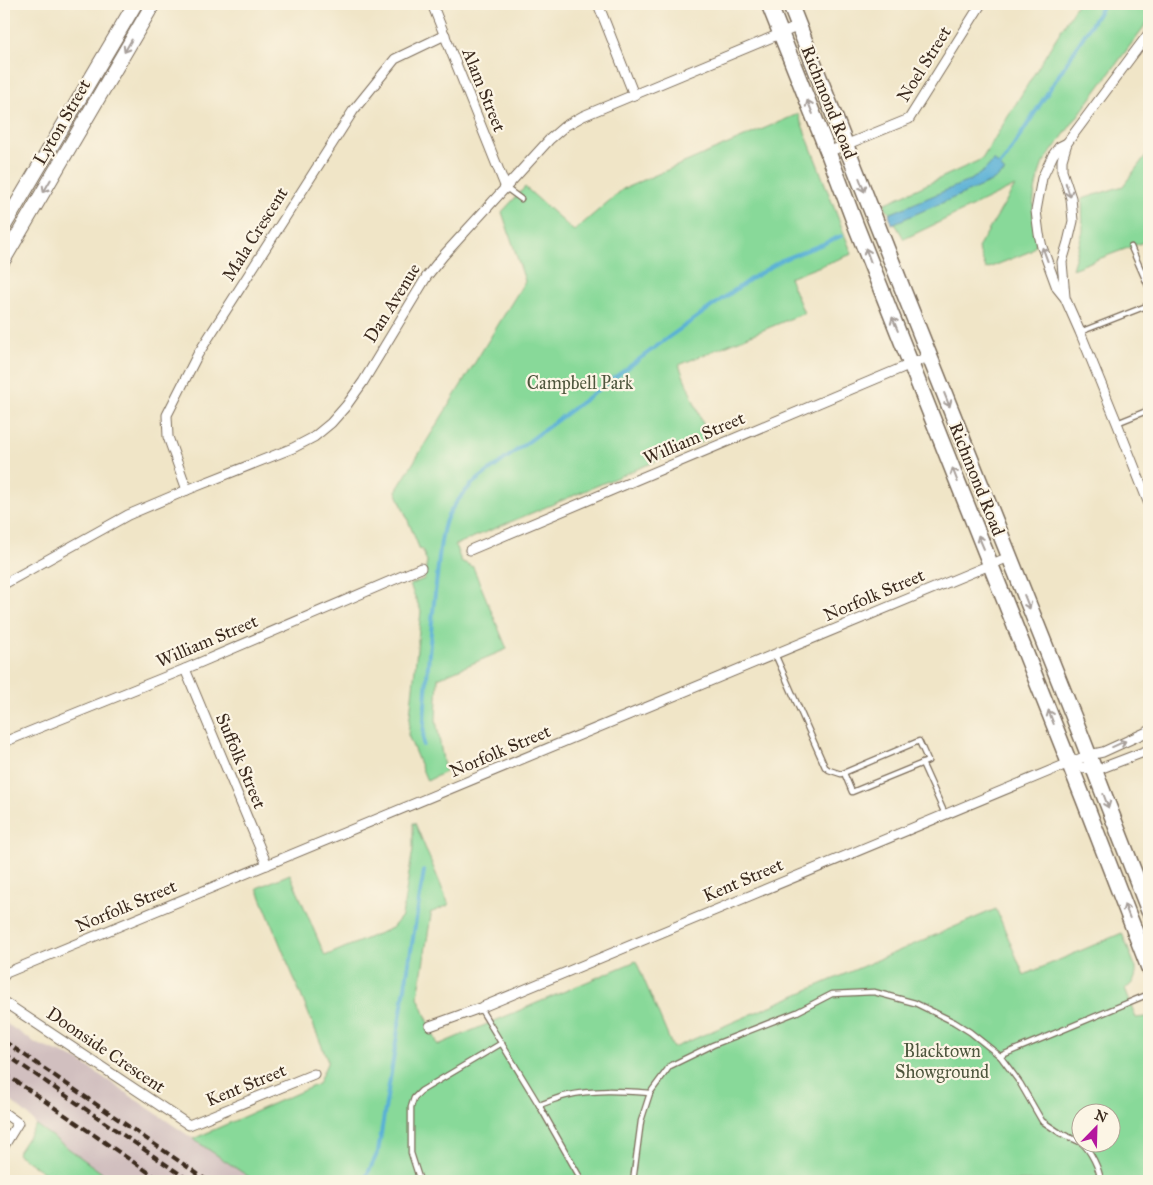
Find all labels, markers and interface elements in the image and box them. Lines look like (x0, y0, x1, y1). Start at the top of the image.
street label: Noel Street (892, 22, 956, 106)
one-way arrow (123, 38, 133, 53)
street label: Richmond Road (796, 42, 862, 162)
street label: Alam Street (457, 44, 511, 136)
street label: Lyton Street (29, 75, 96, 169)
one-way arrow (805, 99, 814, 114)
one-way arrow (857, 177, 867, 192)
one-way arrow (41, 179, 51, 193)
one-way arrow (1064, 181, 1073, 197)
street label: Mala Crescent (217, 182, 293, 285)
one-way arrow (1039, 246, 1049, 262)
one-way arrow (863, 248, 872, 263)
street label: Dan Avenue (359, 259, 425, 347)
one-way arrow (890, 317, 900, 332)
park label: Campbell Park (527, 372, 634, 394)
one-way arrow (943, 392, 952, 407)
street label: William Street (640, 407, 749, 469)
street label: Richmond Road (944, 419, 1010, 539)
one-way arrow (949, 468, 959, 483)
one-way arrow (976, 535, 986, 550)
street label: Norfolk Street (820, 564, 928, 626)
one-way arrow (1023, 594, 1033, 609)
street label: William Street (153, 610, 262, 672)
street label: Suffolk Street (211, 710, 271, 813)
one-way arrow (1046, 710, 1055, 726)
street label: Norfolk Street (446, 720, 554, 782)
one-way arrow (1111, 739, 1126, 749)
one-way arrow (1102, 793, 1111, 808)
street label: Kent Street (700, 853, 787, 907)
street label: Norfolk Street (72, 875, 180, 937)
one-way arrow (1122, 904, 1131, 919)
street label: Doonside Crescent (43, 1002, 170, 1098)
park label: Blacktown Showground (895, 1040, 989, 1084)
street label: Kent Street (203, 1059, 290, 1111)
north arrow (1070, 1102, 1120, 1152)
text: N (1092, 1106, 1110, 1127)

